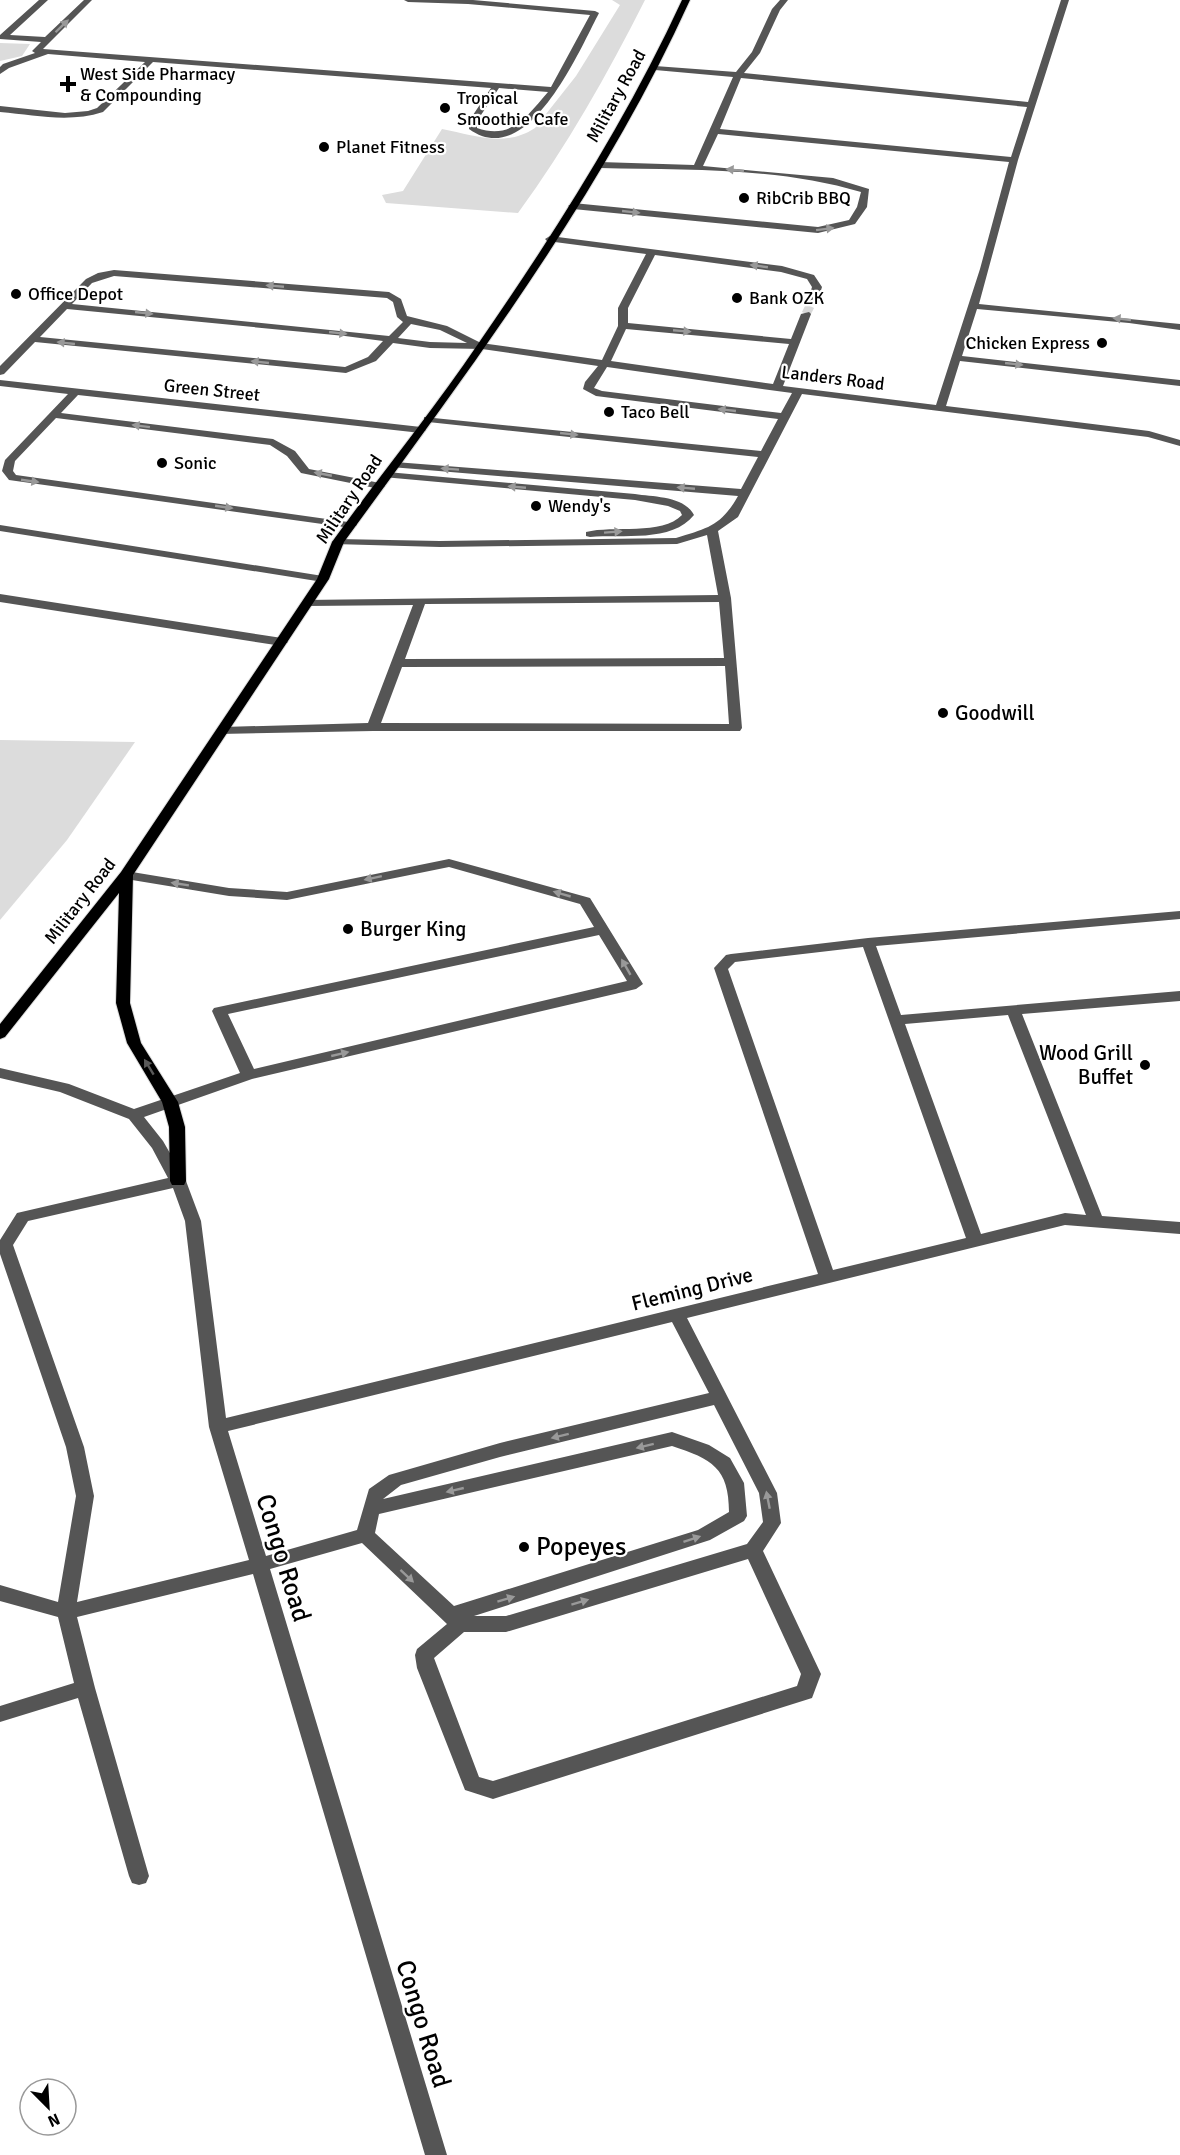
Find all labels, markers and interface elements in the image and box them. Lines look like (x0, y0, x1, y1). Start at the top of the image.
one-way arrow (55, 19, 69, 33)
street label: Military Road (581, 46, 651, 146)
place label: West Side Pharmacy & Compounding (80, 63, 236, 106)
marker: West Side Pharmacy & Compounding (61, 77, 75, 91)
place label: Tropical Smoothie Cafe (457, 87, 569, 130)
marker: Tropical Smoothie Cafe (438, 101, 452, 115)
place label: Planet Fitness (336, 136, 445, 158)
marker: Planet Fitness (317, 140, 331, 154)
one-way arrow (726, 165, 745, 175)
place label: RibCrib BBQ (756, 187, 851, 209)
marker: RibCrib BBQ (737, 191, 751, 205)
one-way arrow (622, 207, 641, 217)
one-way arrow (816, 224, 835, 233)
one-way arrow (749, 261, 768, 270)
one-way arrow (266, 281, 285, 291)
place label: Office Depot (28, 283, 123, 305)
marker: Office Depot (9, 287, 23, 301)
place label: Bank OZK (749, 287, 824, 309)
marker: Bank OZK (730, 291, 744, 305)
one-way arrow (134, 308, 153, 318)
one-way arrow (1113, 314, 1132, 324)
one-way arrow (672, 326, 691, 336)
one-way arrow (328, 328, 347, 337)
place label: Chicken Express (965, 332, 1090, 354)
marker: Chicken Express (1095, 336, 1109, 350)
one-way arrow (56, 338, 75, 348)
one-way arrow (250, 358, 269, 367)
one-way arrow (1005, 359, 1024, 369)
street label: Landers Road (780, 361, 886, 395)
street label: Green Street (163, 374, 261, 406)
place label: Taco Bell (621, 401, 690, 423)
marker: Taco Bell (602, 405, 616, 419)
one-way arrow (717, 405, 736, 415)
one-way arrow (132, 421, 151, 431)
one-way arrow (560, 429, 579, 439)
street label: Military Road (311, 450, 387, 548)
place label: Sonic (174, 452, 217, 474)
marker: Sonic (155, 456, 169, 470)
one-way arrow (440, 464, 459, 474)
one-way arrow (313, 469, 332, 478)
one-way arrow (21, 476, 40, 485)
one-way arrow (507, 482, 526, 492)
one-way arrow (677, 483, 696, 493)
place label: Wendy's (548, 495, 611, 517)
marker: Wendy's (529, 499, 543, 513)
one-way arrow (214, 503, 233, 512)
one-way arrow (603, 527, 622, 537)
place label: Goodwill (955, 700, 1035, 726)
marker: Goodwill (936, 706, 950, 720)
street label: Military Road (40, 854, 120, 948)
one-way arrow (363, 874, 382, 883)
one-way arrow (170, 879, 189, 888)
one-way arrow (553, 889, 571, 898)
place label: Burger King (360, 916, 466, 942)
marker: Burger King (341, 922, 355, 936)
one-way arrow (621, 958, 631, 975)
place label: Wood Grill Buffet (1039, 1040, 1133, 1090)
one-way arrow (331, 1048, 349, 1058)
marker: Wood Grill Buffet (1138, 1058, 1152, 1072)
one-way arrow (143, 1059, 154, 1075)
street label: Fleming Drive (629, 1261, 755, 1317)
one-way arrow (551, 1431, 569, 1441)
one-way arrow (635, 1442, 654, 1452)
one-way arrow (445, 1486, 464, 1496)
street label: Congo Road (248, 1490, 318, 1626)
one-way arrow (763, 1490, 772, 1509)
place label: Popeyes (536, 1531, 626, 1563)
one-way arrow (683, 1534, 701, 1543)
marker: Popeyes (517, 1540, 531, 1554)
one-way arrow (399, 1569, 414, 1582)
one-way arrow (497, 1594, 515, 1603)
one-way arrow (571, 1597, 589, 1606)
street label: Congo Road (388, 1956, 458, 2092)
north arrow (18, 2077, 78, 2137)
text: N (45, 2108, 63, 2131)

